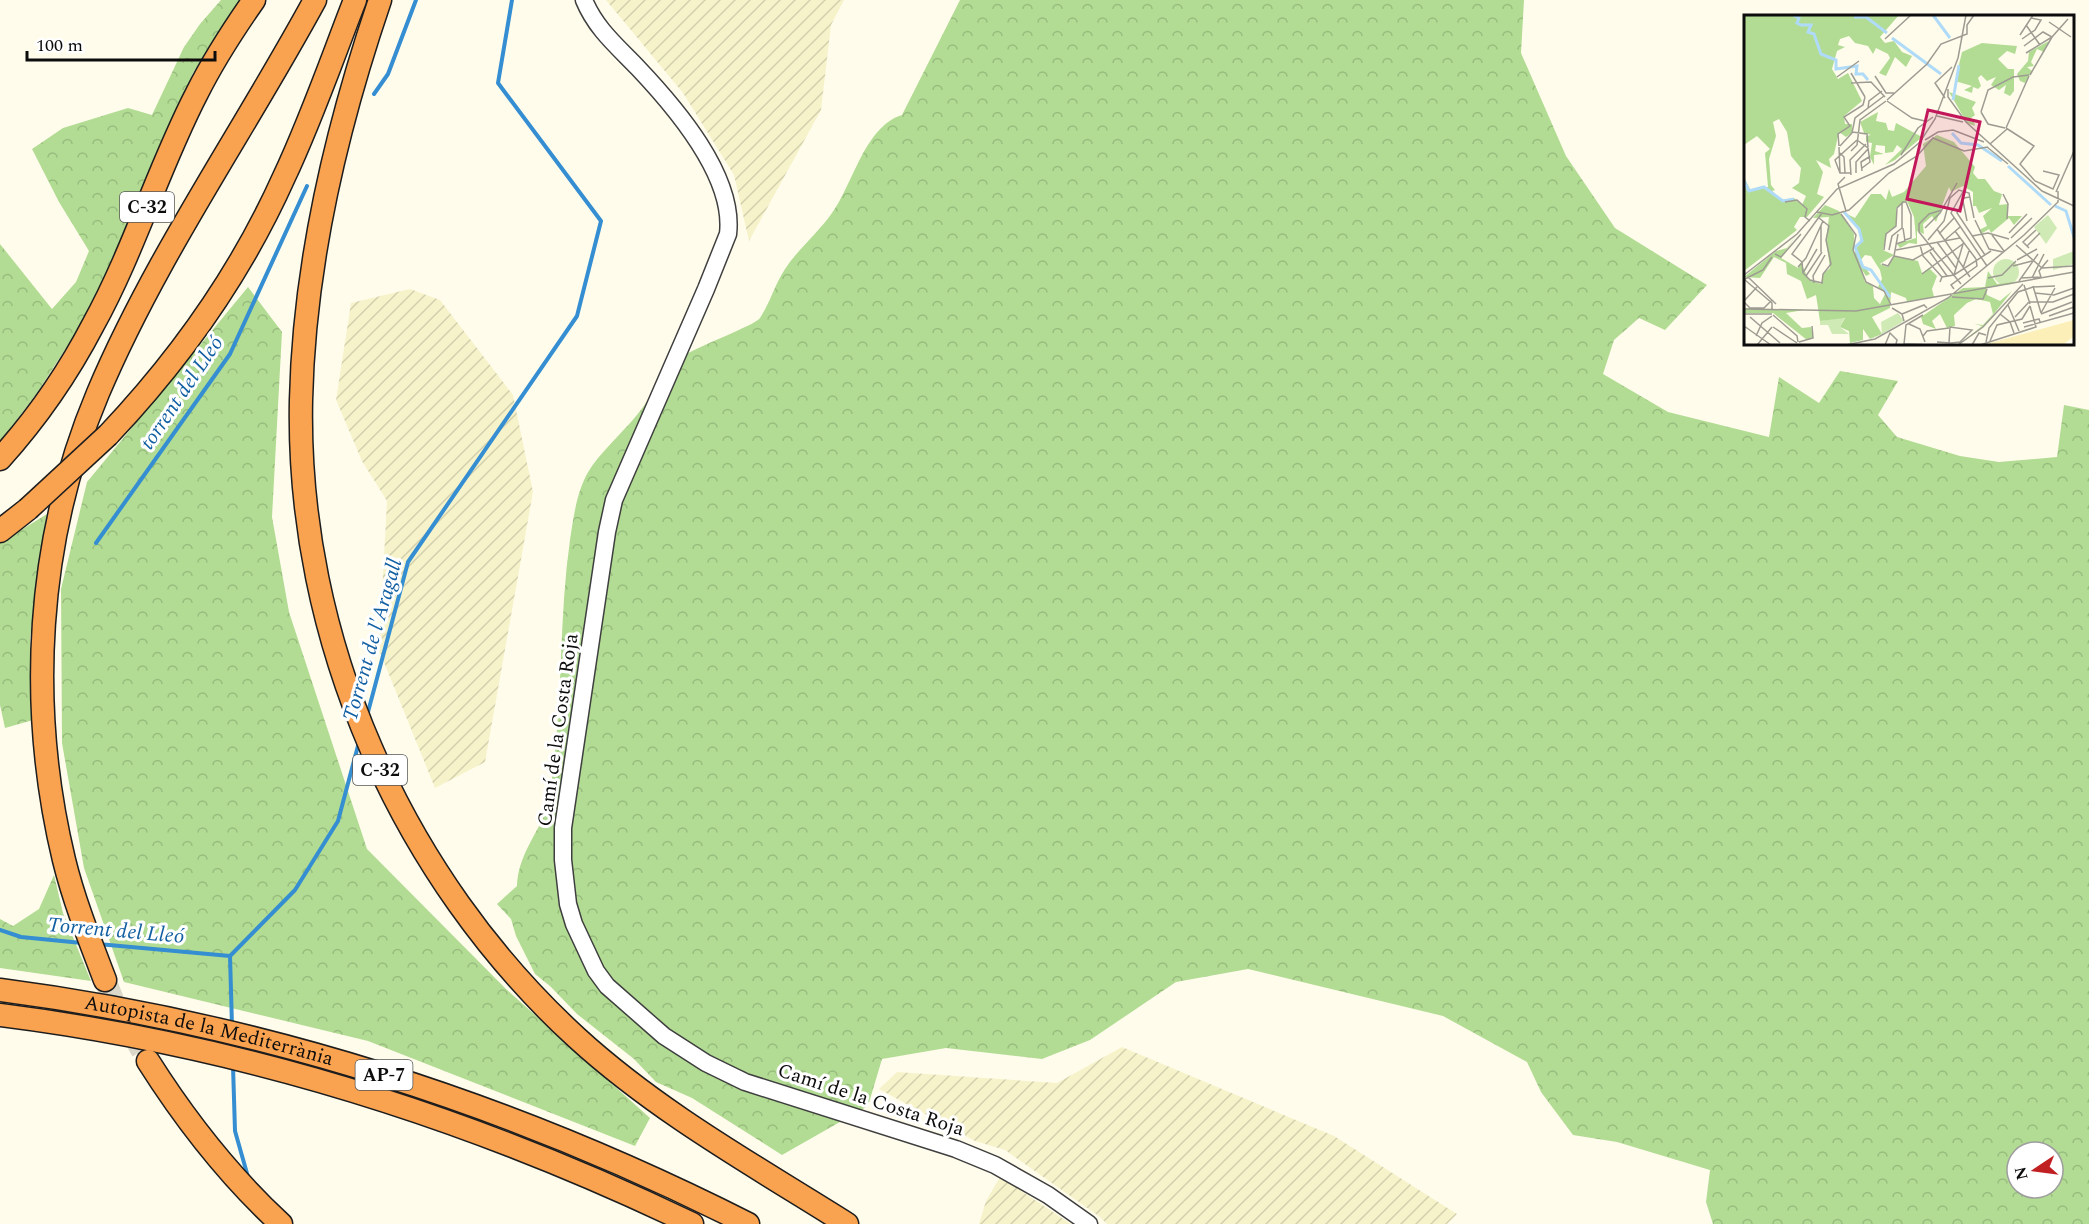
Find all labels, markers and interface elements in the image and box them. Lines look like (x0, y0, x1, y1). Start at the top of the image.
inset map (1744, 15, 2074, 345)
scale bar (27, 24, 214, 62)
text: 100 m (36, 32, 83, 59)
road number: C-32 (120, 192, 174, 222)
water label: torrent del Lleó (132, 329, 232, 457)
water label: Torrent de l'Aragall (335, 555, 412, 725)
street label: Camí de la Costa Roja (530, 631, 586, 829)
road number: C-32 (353, 755, 407, 785)
water label: Torrent del Lleó (46, 909, 186, 953)
street label: Autopista de la Mediterrània (82, 988, 337, 1074)
street label: Camí de la Costa Roja (774, 1056, 969, 1144)
road number: AP-7 (356, 1060, 412, 1090)
north arrow (2005, 1140, 2065, 1200)
text: N (2008, 1164, 2035, 1182)

